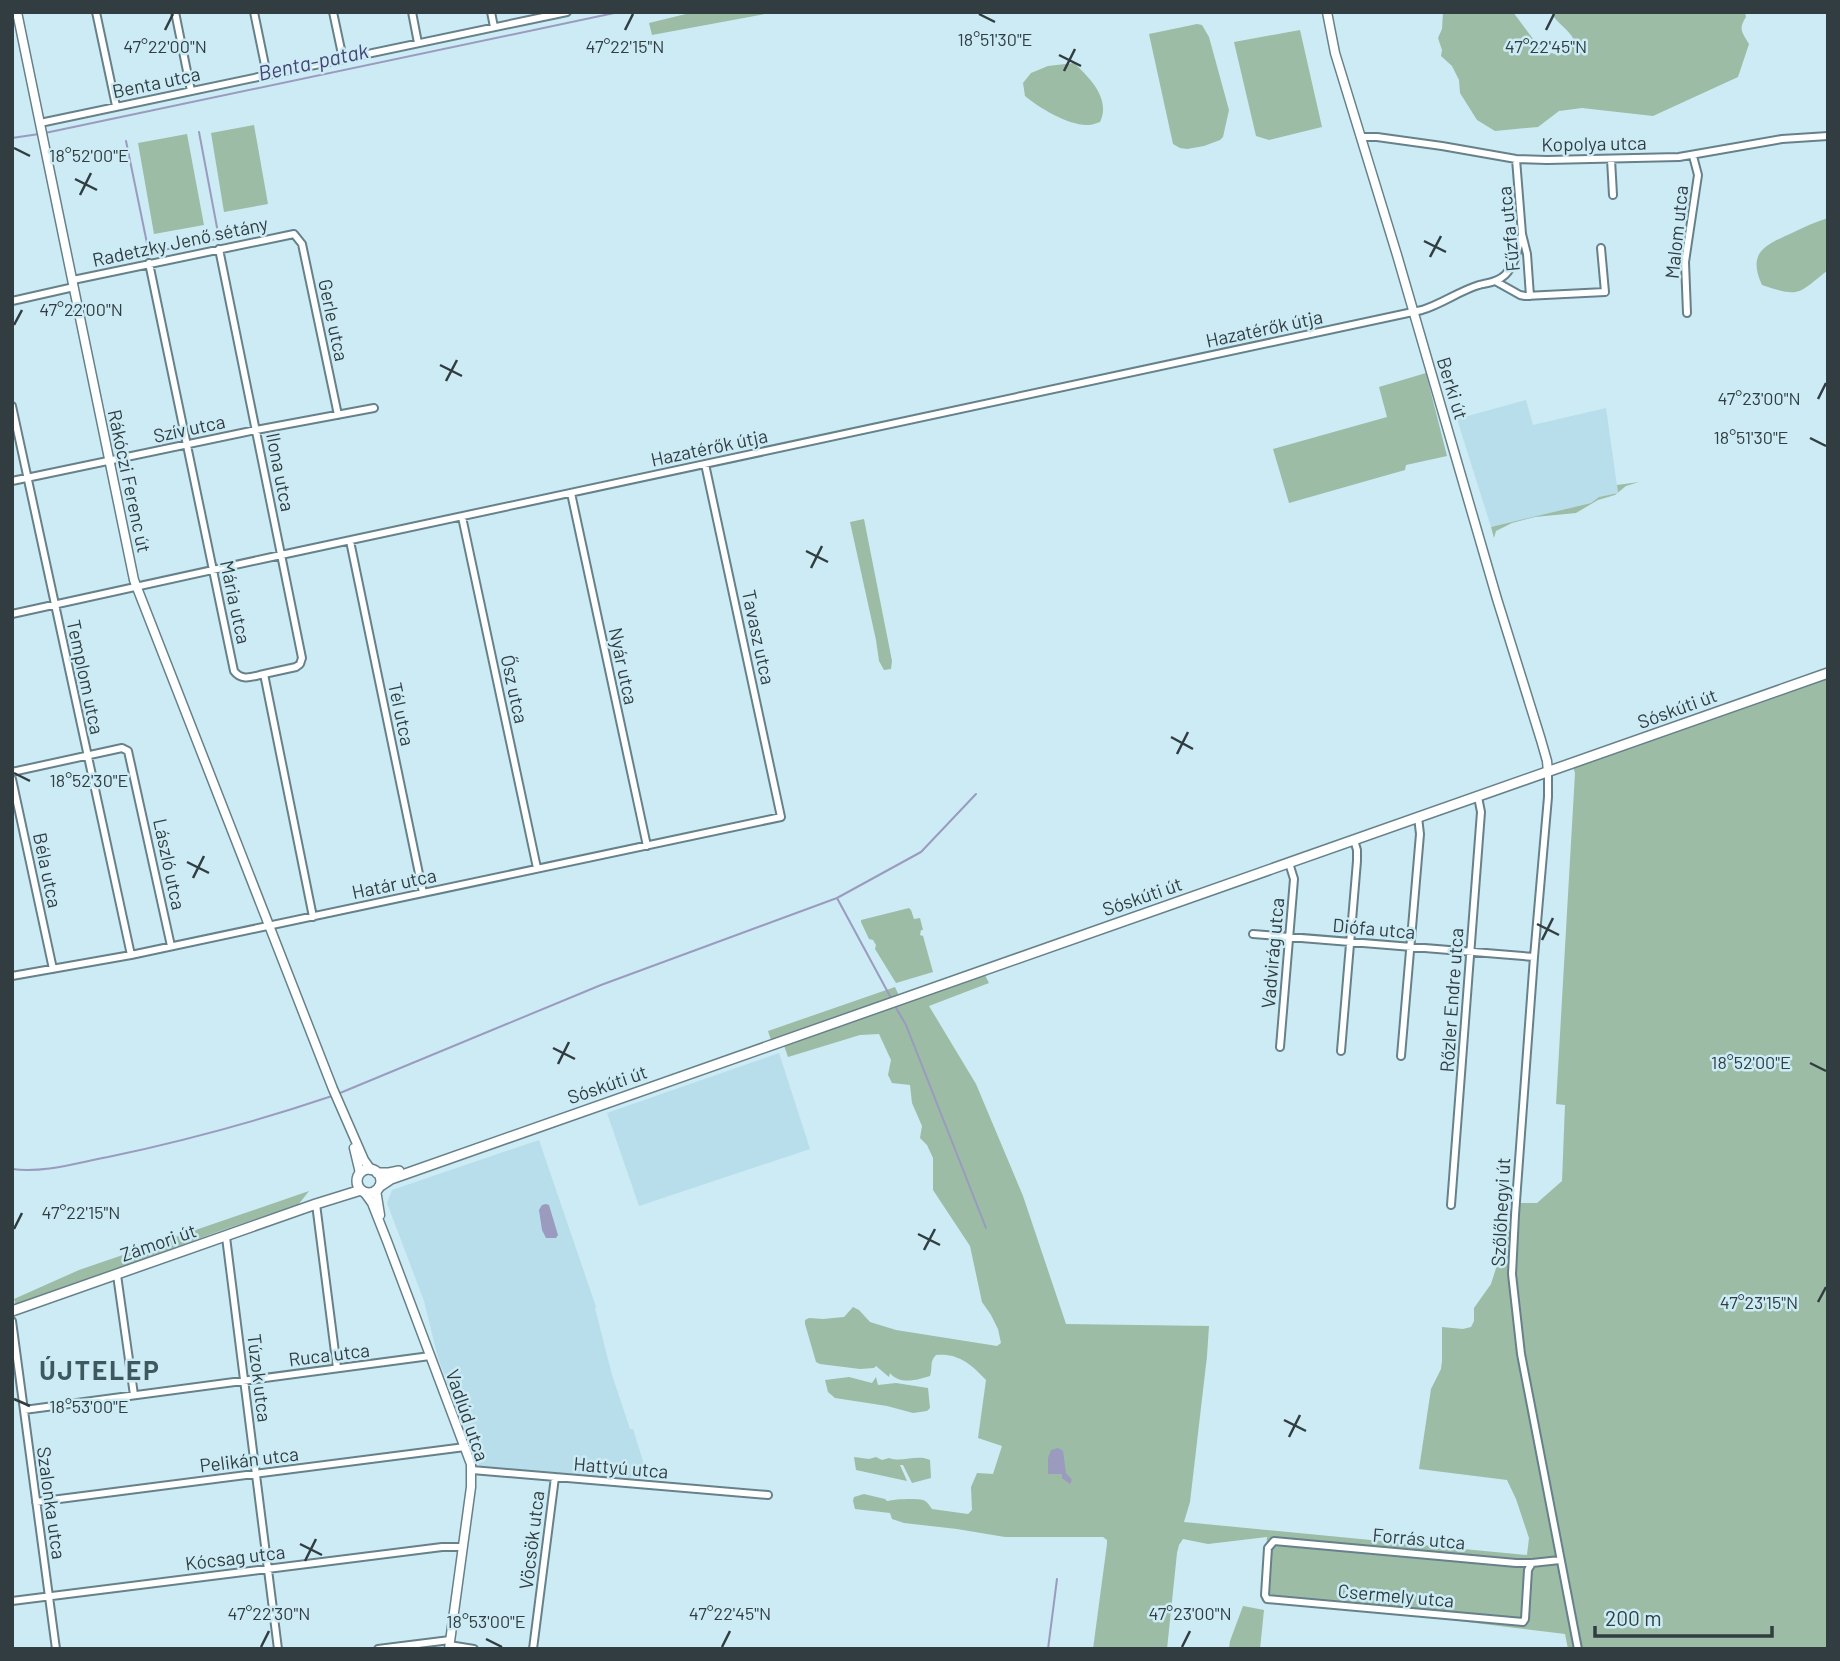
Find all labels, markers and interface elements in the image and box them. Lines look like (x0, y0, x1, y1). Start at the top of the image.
text: 18°51'30"E (957, 28, 1033, 50)
text: 47°22'00"N (123, 35, 207, 57)
text: 47°22'15"N (586, 35, 664, 57)
text: 47°22'45"N (1505, 35, 1587, 57)
water label: Benta-patak (256, 37, 371, 85)
street label: Benta utca (110, 61, 202, 103)
street label: Kopolya utca (1541, 131, 1647, 155)
text: 18°52'00"E (49, 144, 129, 166)
street label: Malom utca (1660, 184, 1692, 280)
street label: Fűzfa utca (1492, 185, 1524, 273)
street label: Radetzky Jenő sétány (90, 211, 270, 271)
street label: Gerle utca (314, 277, 354, 363)
text: 47°22'00"N (39, 298, 123, 320)
street label: Hazatérők útja (1203, 304, 1325, 352)
street label: Berki út (1433, 354, 1473, 422)
text: 47°23'00"N (1717, 387, 1801, 409)
street label: Rákóczi Ferenc út (104, 407, 156, 555)
street label: Szív utca (151, 409, 227, 447)
street label: Hazatérők útja (648, 423, 770, 471)
text: 18°51'30"E (1713, 426, 1789, 448)
street label: Ilona utca (262, 431, 300, 513)
street label: Mária utca (216, 558, 256, 646)
street label: Tavasz utca (738, 587, 780, 687)
street label: Templom utca (63, 618, 109, 736)
street label: Nyár utca (605, 625, 643, 707)
street label: Ősz utca (497, 653, 533, 725)
street label: Tél utca (384, 680, 420, 748)
street label: Sóskúti út (1634, 683, 1720, 733)
text: 18°52'30"E (50, 769, 128, 791)
street label: László utca (149, 816, 191, 912)
street label: Béla utca (29, 830, 67, 910)
street label: Határ utca (350, 863, 438, 903)
street label: Sóskúti út (1099, 872, 1185, 920)
street label: Vadvirág utca (1256, 897, 1288, 1009)
street label: Diófa utca (1332, 913, 1416, 943)
street label: Rőzler Endre utca (1434, 927, 1468, 1073)
text: 18°52'00"E (1711, 1051, 1791, 1073)
street label: Sóskúti út (564, 1060, 650, 1108)
street label: Szőlőhegyi út (1486, 1157, 1514, 1267)
text: 47°22'15"N (42, 1201, 120, 1223)
street label: Zámori út (117, 1218, 199, 1266)
text: 47°23'15"N (1720, 1291, 1798, 1313)
street label: Túzok utca (243, 1333, 277, 1423)
street label: Ruca utca (287, 1338, 371, 1370)
district label: ÚJTELEP (39, 1354, 161, 1385)
street label: Vadlúd utca (442, 1366, 494, 1464)
text: 18°53'00"E (49, 1395, 129, 1417)
street label: Pelikán utca (198, 1442, 300, 1476)
street label: Szalonka utca (33, 1445, 71, 1561)
street label: Hattyú utca (573, 1451, 669, 1483)
street label: Vöcsök utca (514, 1489, 548, 1591)
street label: Forrás utca (1372, 1522, 1466, 1554)
street label: Kócsag utca (184, 1539, 286, 1575)
street label: Csermely utca (1337, 1578, 1455, 1612)
scale bar (1595, 1594, 1772, 1638)
text: 47°22'30"N (228, 1602, 310, 1624)
text: 47°22'45"N (689, 1602, 771, 1624)
text: 47°23'00"N (1148, 1602, 1232, 1624)
text: 200 m (1605, 1605, 1662, 1630)
text: 18°53'00"E (446, 1610, 526, 1632)

